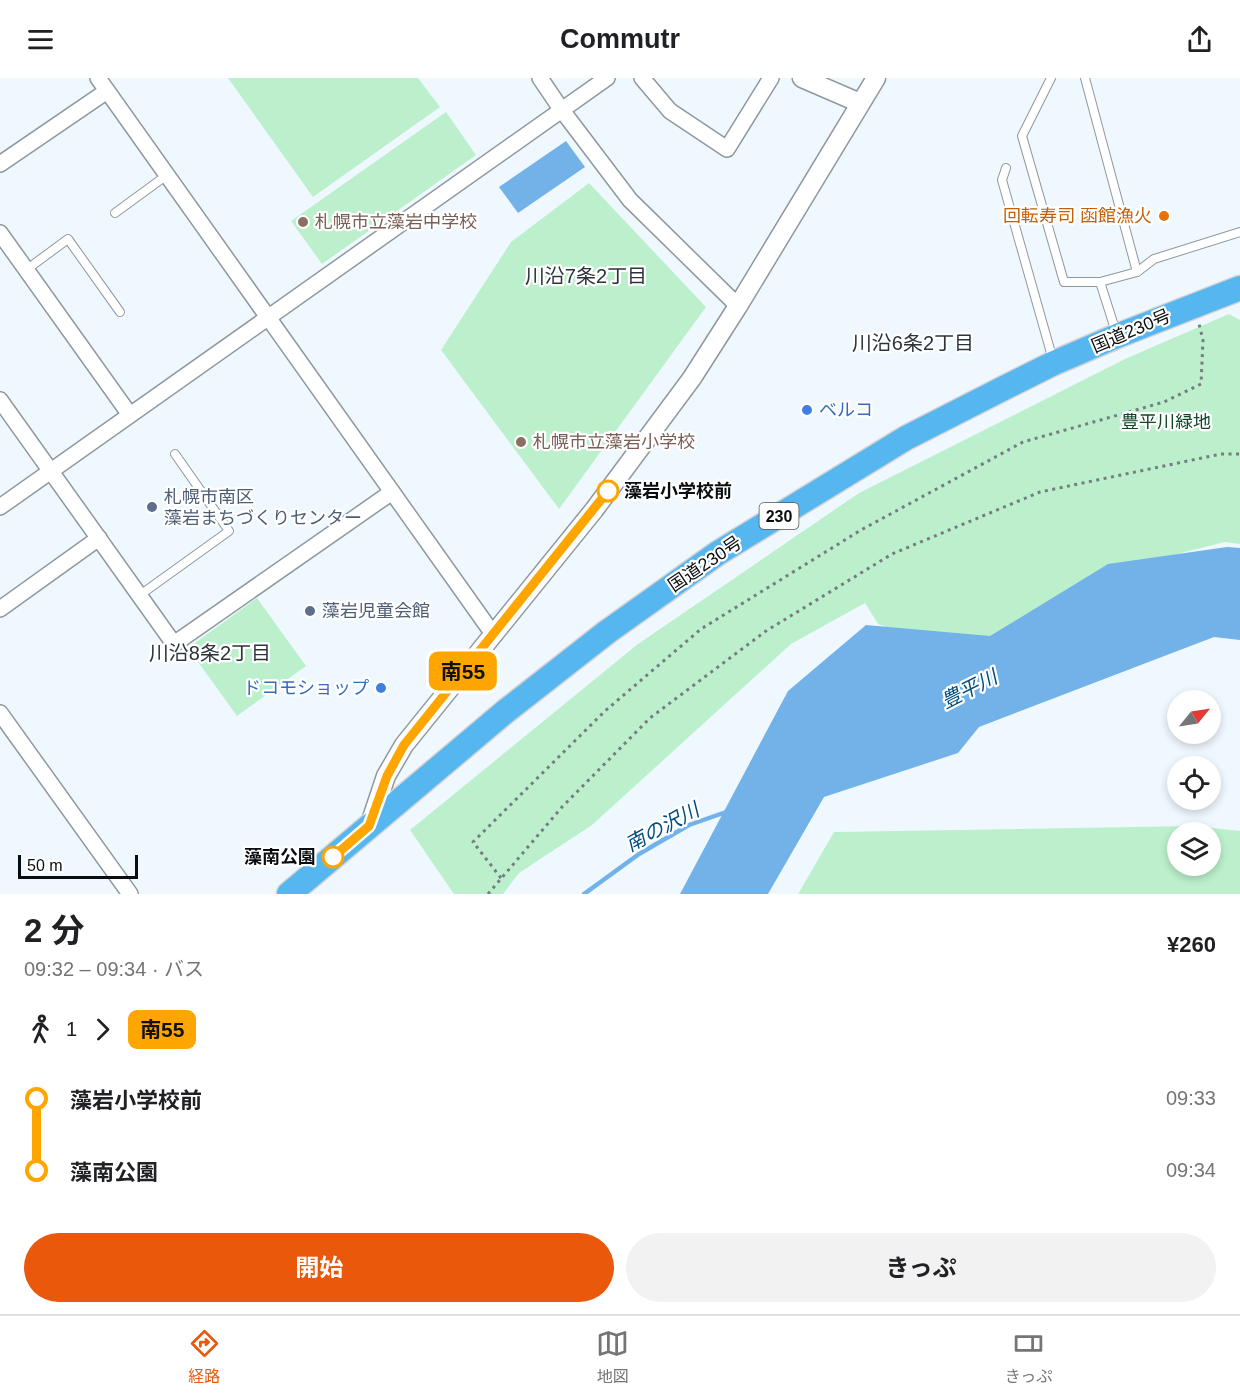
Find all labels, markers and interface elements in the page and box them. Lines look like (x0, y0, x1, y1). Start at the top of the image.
icon: menu (24, 23, 57, 56)
icon: share (1183, 23, 1216, 56)
text: Commutr (560, 24, 680, 54)
place label: 回転寿司 函館漁火 (1003, 206, 1152, 226)
marker: 回転寿司 函館漁火 (1157, 209, 1171, 223)
place label: 札幌市立藻岩中学校 (315, 212, 477, 232)
marker: 札幌市立藻岩中学校 (296, 215, 310, 229)
district label: 川沿7条2丁目 (525, 265, 647, 287)
street label: 国道230号 (1088, 305, 1174, 357)
district label: 川沿6条2丁目 (852, 332, 974, 354)
place label: ベルコ (819, 400, 873, 420)
marker: ベルコ (800, 403, 814, 417)
park label: 豊平川緑地 (1121, 412, 1211, 432)
place label: 札幌市立藻岩小学校 (533, 432, 695, 452)
marker: 札幌市立藻岩小学校 (514, 435, 528, 449)
marker: 藻岩小学校前 (597, 480, 619, 502)
place label: 藻岩小学校前 (624, 481, 732, 501)
place label: 札幌市南区 藻岩まちづくりセンター (164, 487, 362, 528)
marker: 札幌市南区 藻岩まちづくりセンター (145, 500, 159, 514)
road number: 230 (760, 503, 798, 529)
street label: 国道230号 (665, 532, 745, 596)
place label: 藻岩児童会館 (322, 601, 430, 621)
marker: 藻岩児童会館 (303, 604, 317, 618)
district label: 川沿8条2丁目 (149, 642, 271, 664)
line badge: 南55 (428, 652, 498, 690)
text: 南55 (441, 660, 485, 683)
water label: 豊平川 (937, 665, 1003, 712)
place label: ドコモショップ (243, 678, 369, 698)
marker: ドコモショップ (374, 681, 388, 695)
north arrow (1167, 690, 1221, 744)
map controls (1167, 690, 1221, 876)
button: locate (1167, 756, 1221, 810)
water label: 南の沢川 (622, 798, 704, 855)
button: layers (1167, 822, 1221, 876)
marker: 藻南公園 (322, 846, 344, 868)
place label: 藻南公園 (244, 847, 316, 867)
scale bar (18, 852, 138, 880)
text: 50 m (27, 857, 63, 874)
text: 2 分 (24, 912, 85, 949)
text: ¥260 (1167, 932, 1216, 957)
text: 09:32 – 09:34 · バス (24, 958, 204, 980)
icon: walk (24, 1013, 57, 1046)
icon: forward (86, 1013, 119, 1046)
text: 1 (66, 1018, 77, 1040)
text: 南55 (140, 1018, 184, 1041)
text: 09:33 (1166, 1087, 1216, 1109)
text: 藻岩小学校前 (70, 1088, 202, 1113)
text: 09:34 (1166, 1159, 1216, 1181)
text: 藻南公園 (70, 1160, 158, 1185)
button: 開始 (24, 1233, 614, 1302)
button: きっぷ (626, 1233, 1216, 1302)
tab: 経路 (188, 1327, 221, 1387)
tab: 地図 (596, 1327, 629, 1387)
tab: きっぷ (1005, 1327, 1052, 1387)

